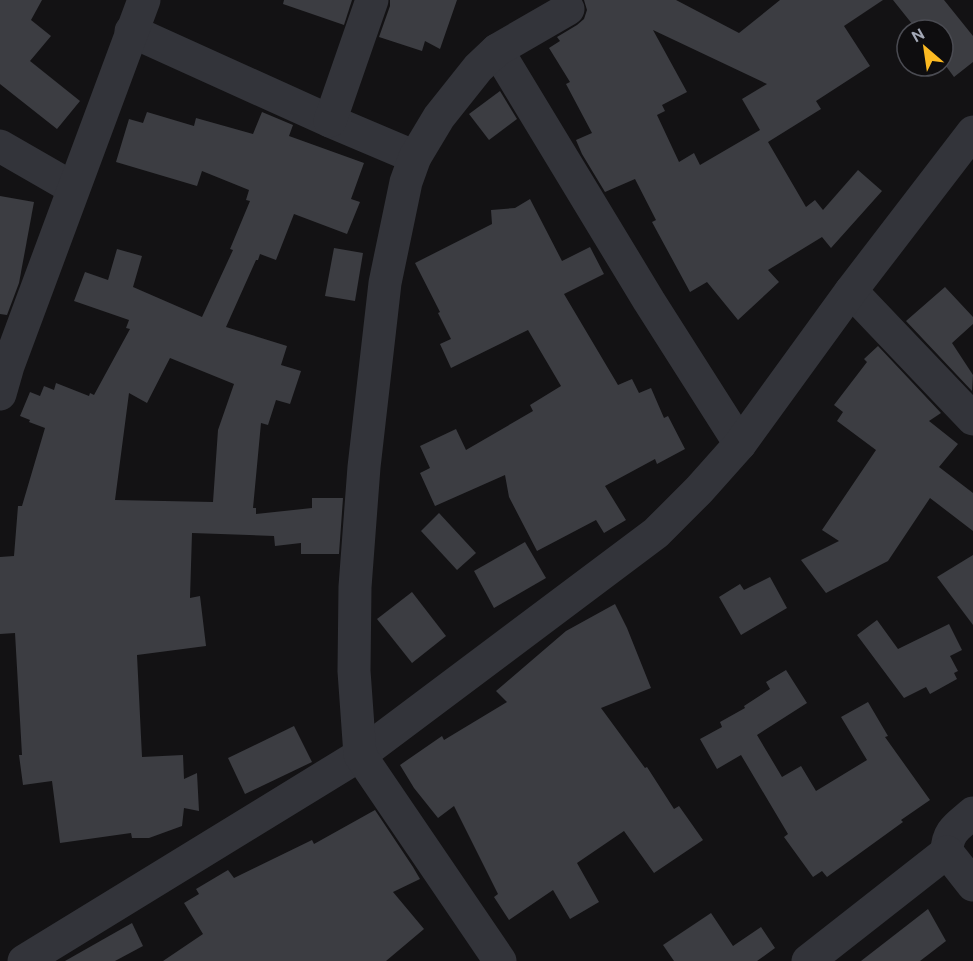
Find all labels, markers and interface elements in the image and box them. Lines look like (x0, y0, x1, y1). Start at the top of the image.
north arrow (895, 18, 955, 78)
text: N (908, 24, 927, 46)

